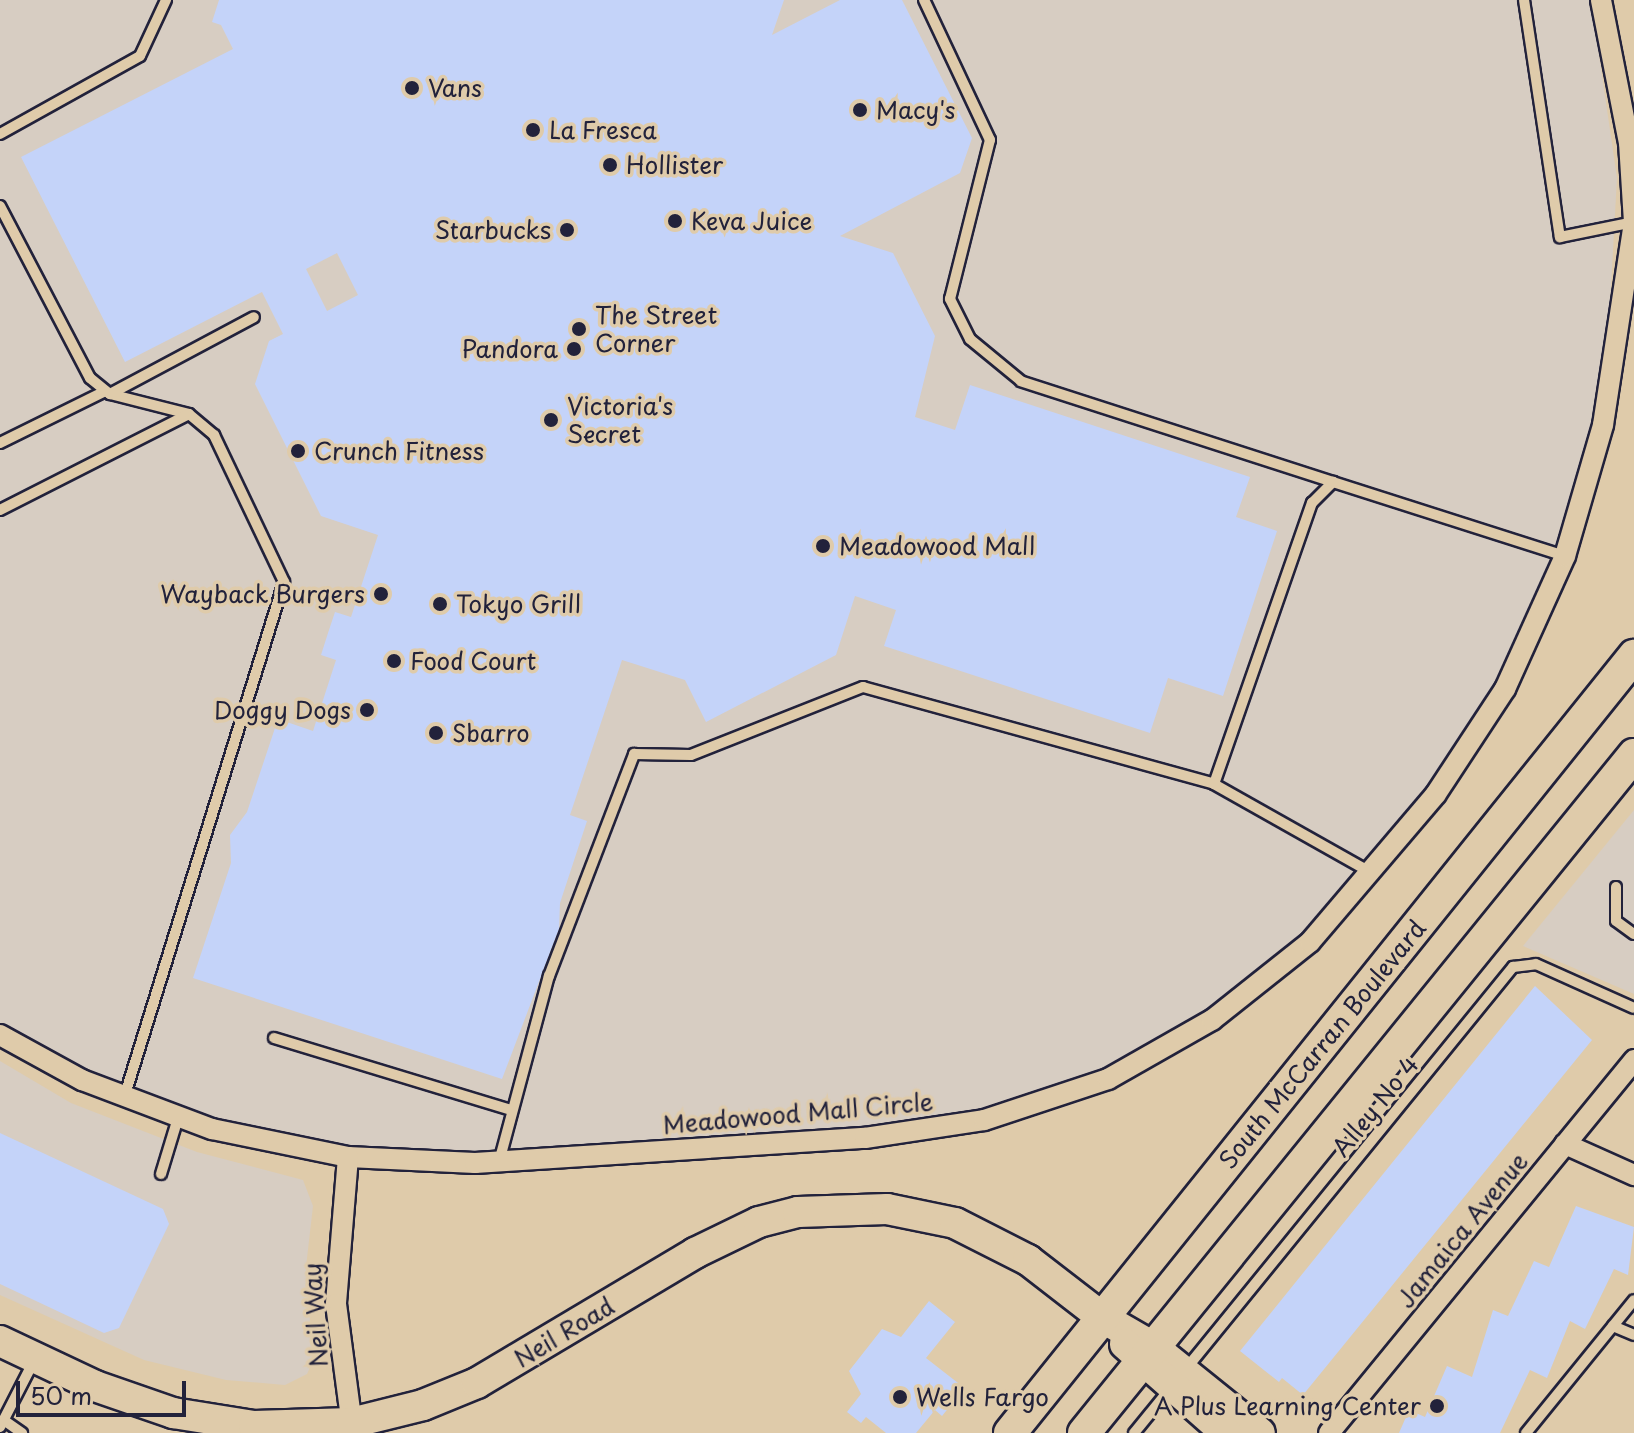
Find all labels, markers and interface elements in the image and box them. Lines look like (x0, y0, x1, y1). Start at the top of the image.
place label: Vans (428, 74, 482, 102)
marker: Vans (403, 79, 421, 97)
place label: Macy's (876, 96, 955, 124)
marker: Macy's (851, 101, 869, 119)
place label: La Fresca (549, 116, 661, 144)
marker: La Fresca (524, 121, 542, 139)
place label: Hollister (626, 151, 723, 179)
marker: Hollister (601, 156, 619, 174)
place label: Keva Juice (691, 207, 813, 235)
marker: Keva Juice (666, 212, 684, 230)
place label: Starbucks (435, 216, 551, 244)
marker: Starbucks (558, 221, 576, 239)
place label: The Street Corner (595, 301, 717, 357)
marker: The Street Corner (570, 320, 588, 338)
place label: Pandora (461, 335, 558, 363)
marker: Pandora (565, 340, 583, 358)
place label: Victoria's Secret (567, 392, 673, 448)
marker: Victoria's Secret (542, 411, 560, 429)
place label: Crunch Fitness (314, 437, 484, 465)
marker: Crunch Fitness (289, 442, 307, 460)
place label: Meadowood Mall (839, 532, 1035, 560)
marker: Meadowood Mall (814, 537, 832, 555)
place label: Wayback Burgers (158, 580, 365, 608)
marker: Wayback Burgers (372, 585, 390, 603)
place label: Tokyo Grill (456, 590, 582, 618)
marker: Tokyo Grill (431, 595, 449, 613)
place label: Food Court (410, 647, 538, 675)
marker: Food Court (385, 652, 403, 670)
place label: Doggy Dogs (214, 696, 351, 724)
marker: Doggy Dogs (358, 701, 376, 719)
place label: Sbarro (452, 719, 530, 747)
marker: Sbarro (427, 724, 445, 742)
street label: South McCarran Boulevard (1212, 913, 1432, 1175)
street label: Alley No 4 (1325, 1049, 1425, 1163)
street label: Meadowood Mall Circle (661, 1087, 935, 1139)
street label: Jamaica Avenue (1391, 1147, 1533, 1313)
street label: Neil Way (297, 1262, 333, 1368)
street label: Neil Road (509, 1291, 619, 1373)
scale bar (20, 1365, 190, 1415)
text: 50 m (30, 1377, 92, 1413)
place label: Wells Fargo (916, 1383, 1051, 1411)
marker: Wells Fargo (891, 1388, 909, 1406)
place label: A Plus Learning Center (1155, 1392, 1421, 1420)
marker: A Plus Learning Center (1428, 1397, 1446, 1415)

